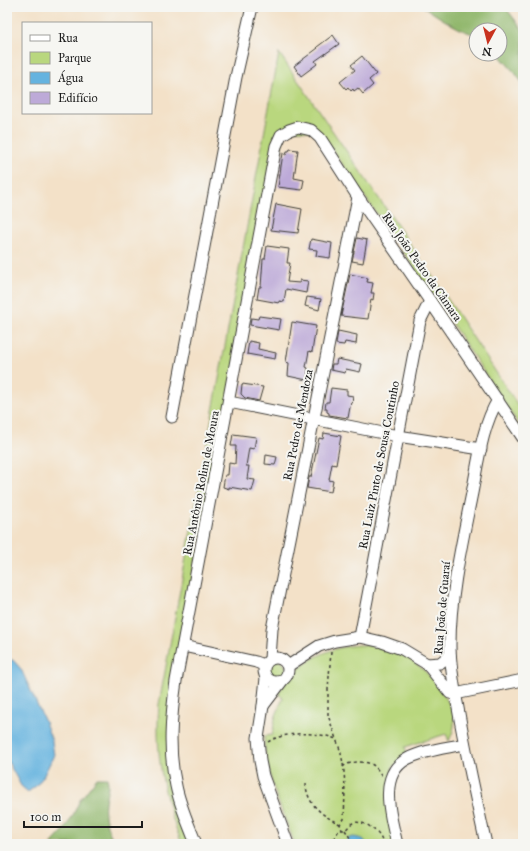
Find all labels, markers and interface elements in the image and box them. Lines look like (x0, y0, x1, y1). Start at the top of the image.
legend (22, 22, 152, 114)
north arrow (468, 22, 508, 62)
text: Rua (58, 31, 79, 45)
text: N (481, 44, 492, 58)
text: Parque (58, 51, 91, 66)
text: Água (57, 70, 84, 86)
text: Edifício (58, 91, 98, 105)
street label: Rua João Pedro da Câmara (378, 210, 465, 325)
street label: Rua Pedro de Mendoza (280, 367, 316, 482)
street label: Rua Luiz Pinto de Sousa Coutinho (356, 380, 402, 550)
street label: Rua Antônio Rolim de Moura (180, 408, 222, 557)
street label: Rua João de Guaraí (431, 560, 454, 655)
scale bar (24, 803, 142, 829)
text: 100 m (30, 810, 61, 824)

